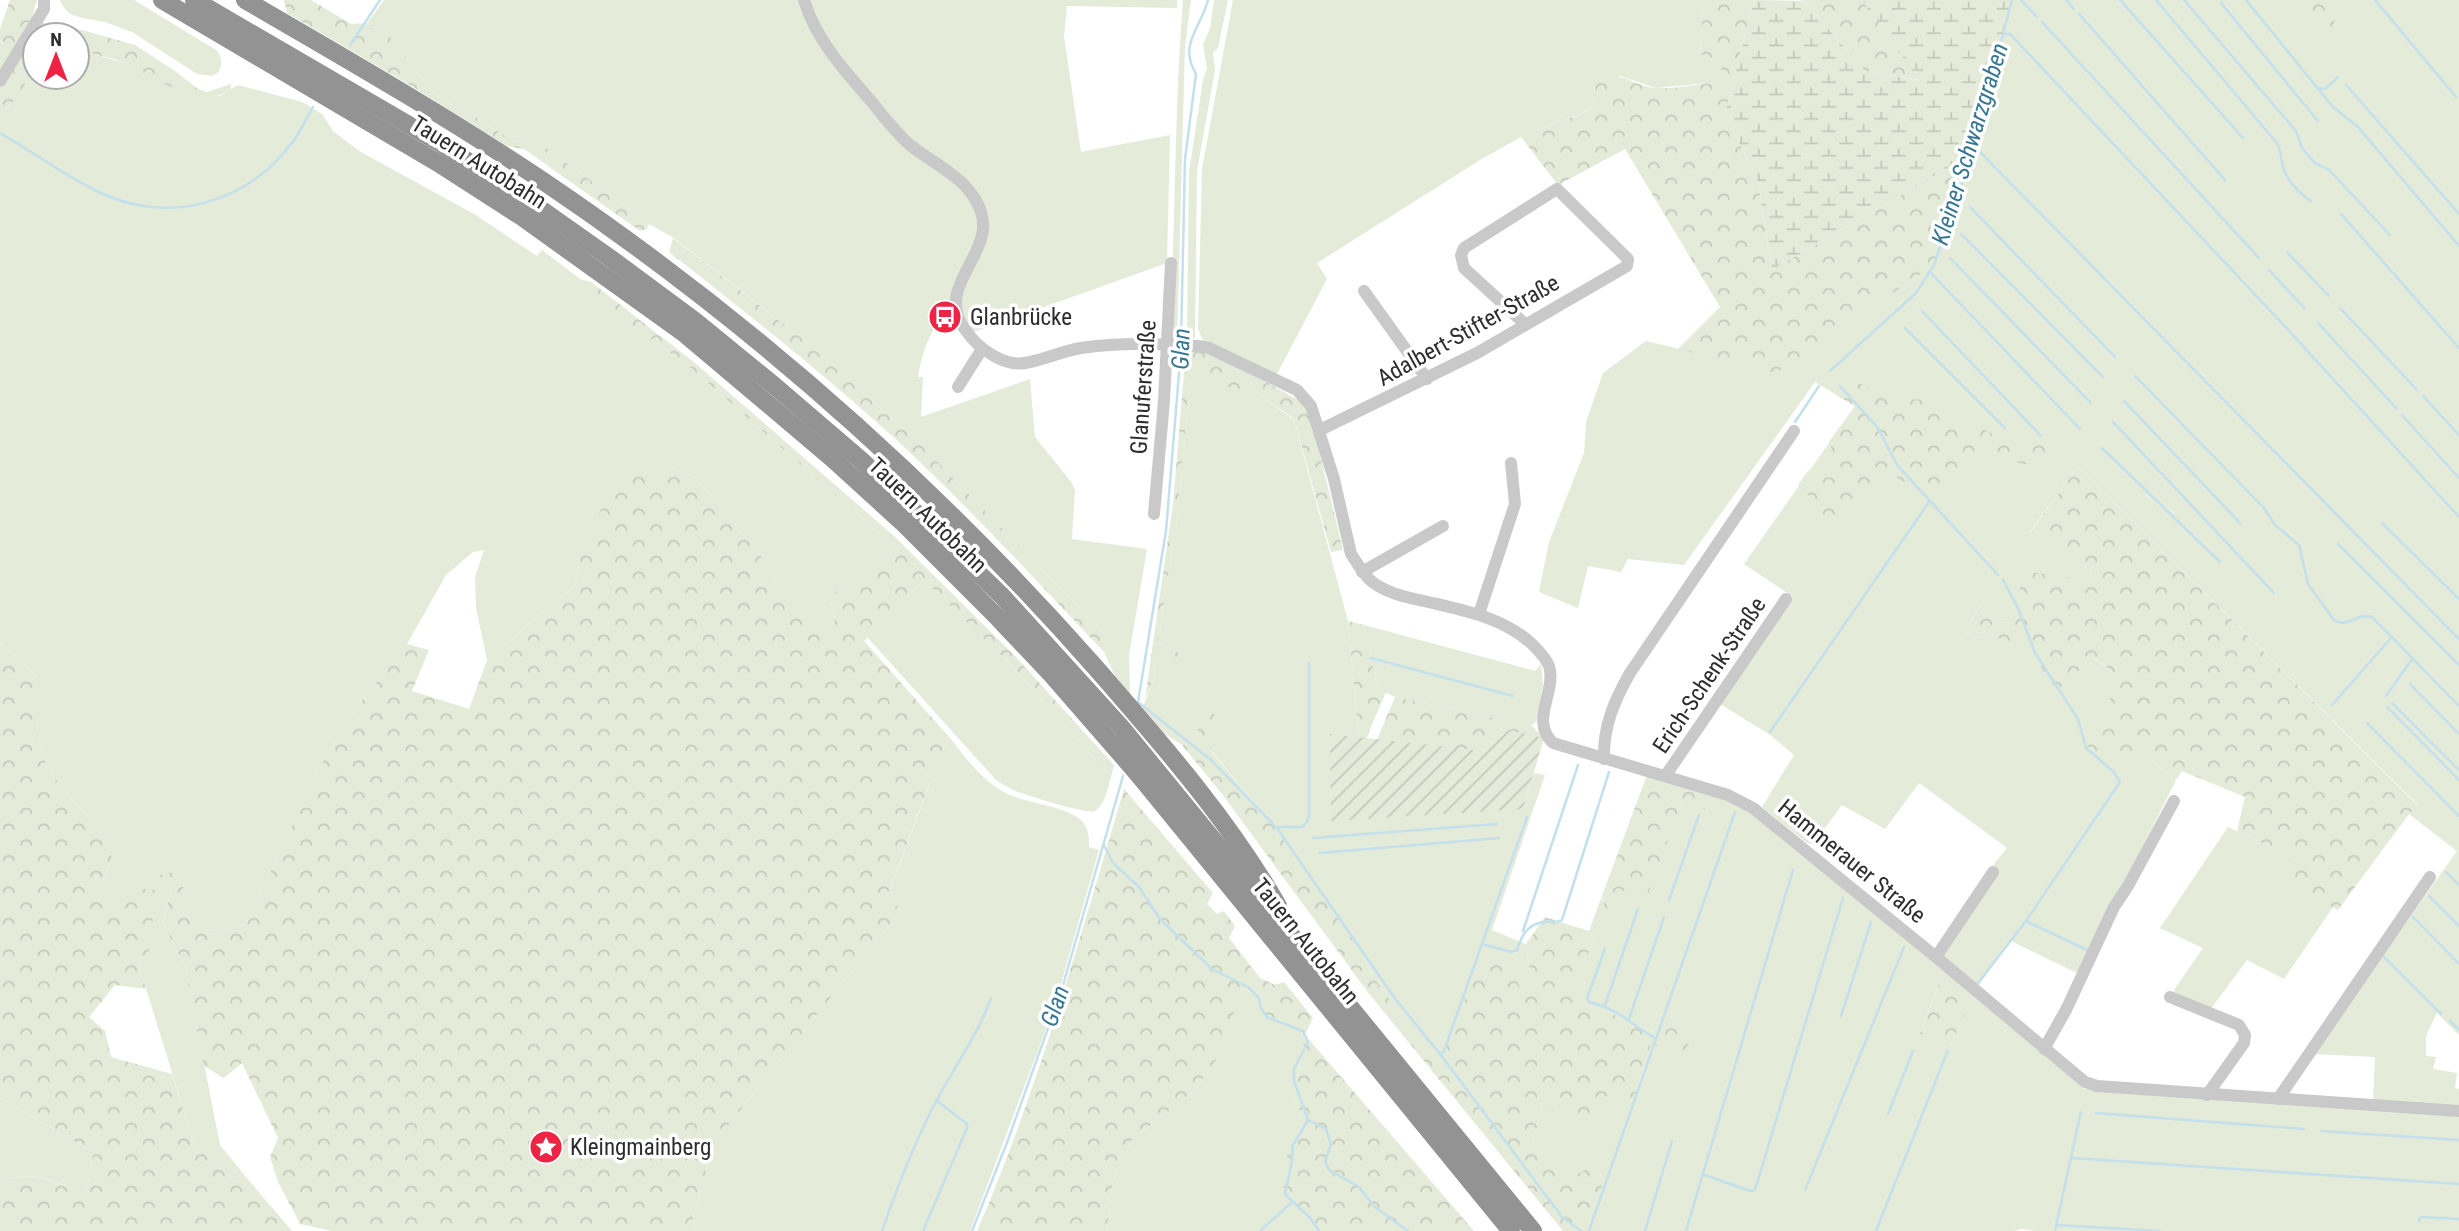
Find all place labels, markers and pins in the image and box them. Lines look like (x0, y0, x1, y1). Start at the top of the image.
bus stop icon: Glanbrücke (926, 298, 964, 336)
place label: Glanbrücke (970, 304, 1072, 331)
place icon: Kleingmainberg (527, 1128, 565, 1166)
place label: Kleingmainberg (570, 1134, 711, 1161)

